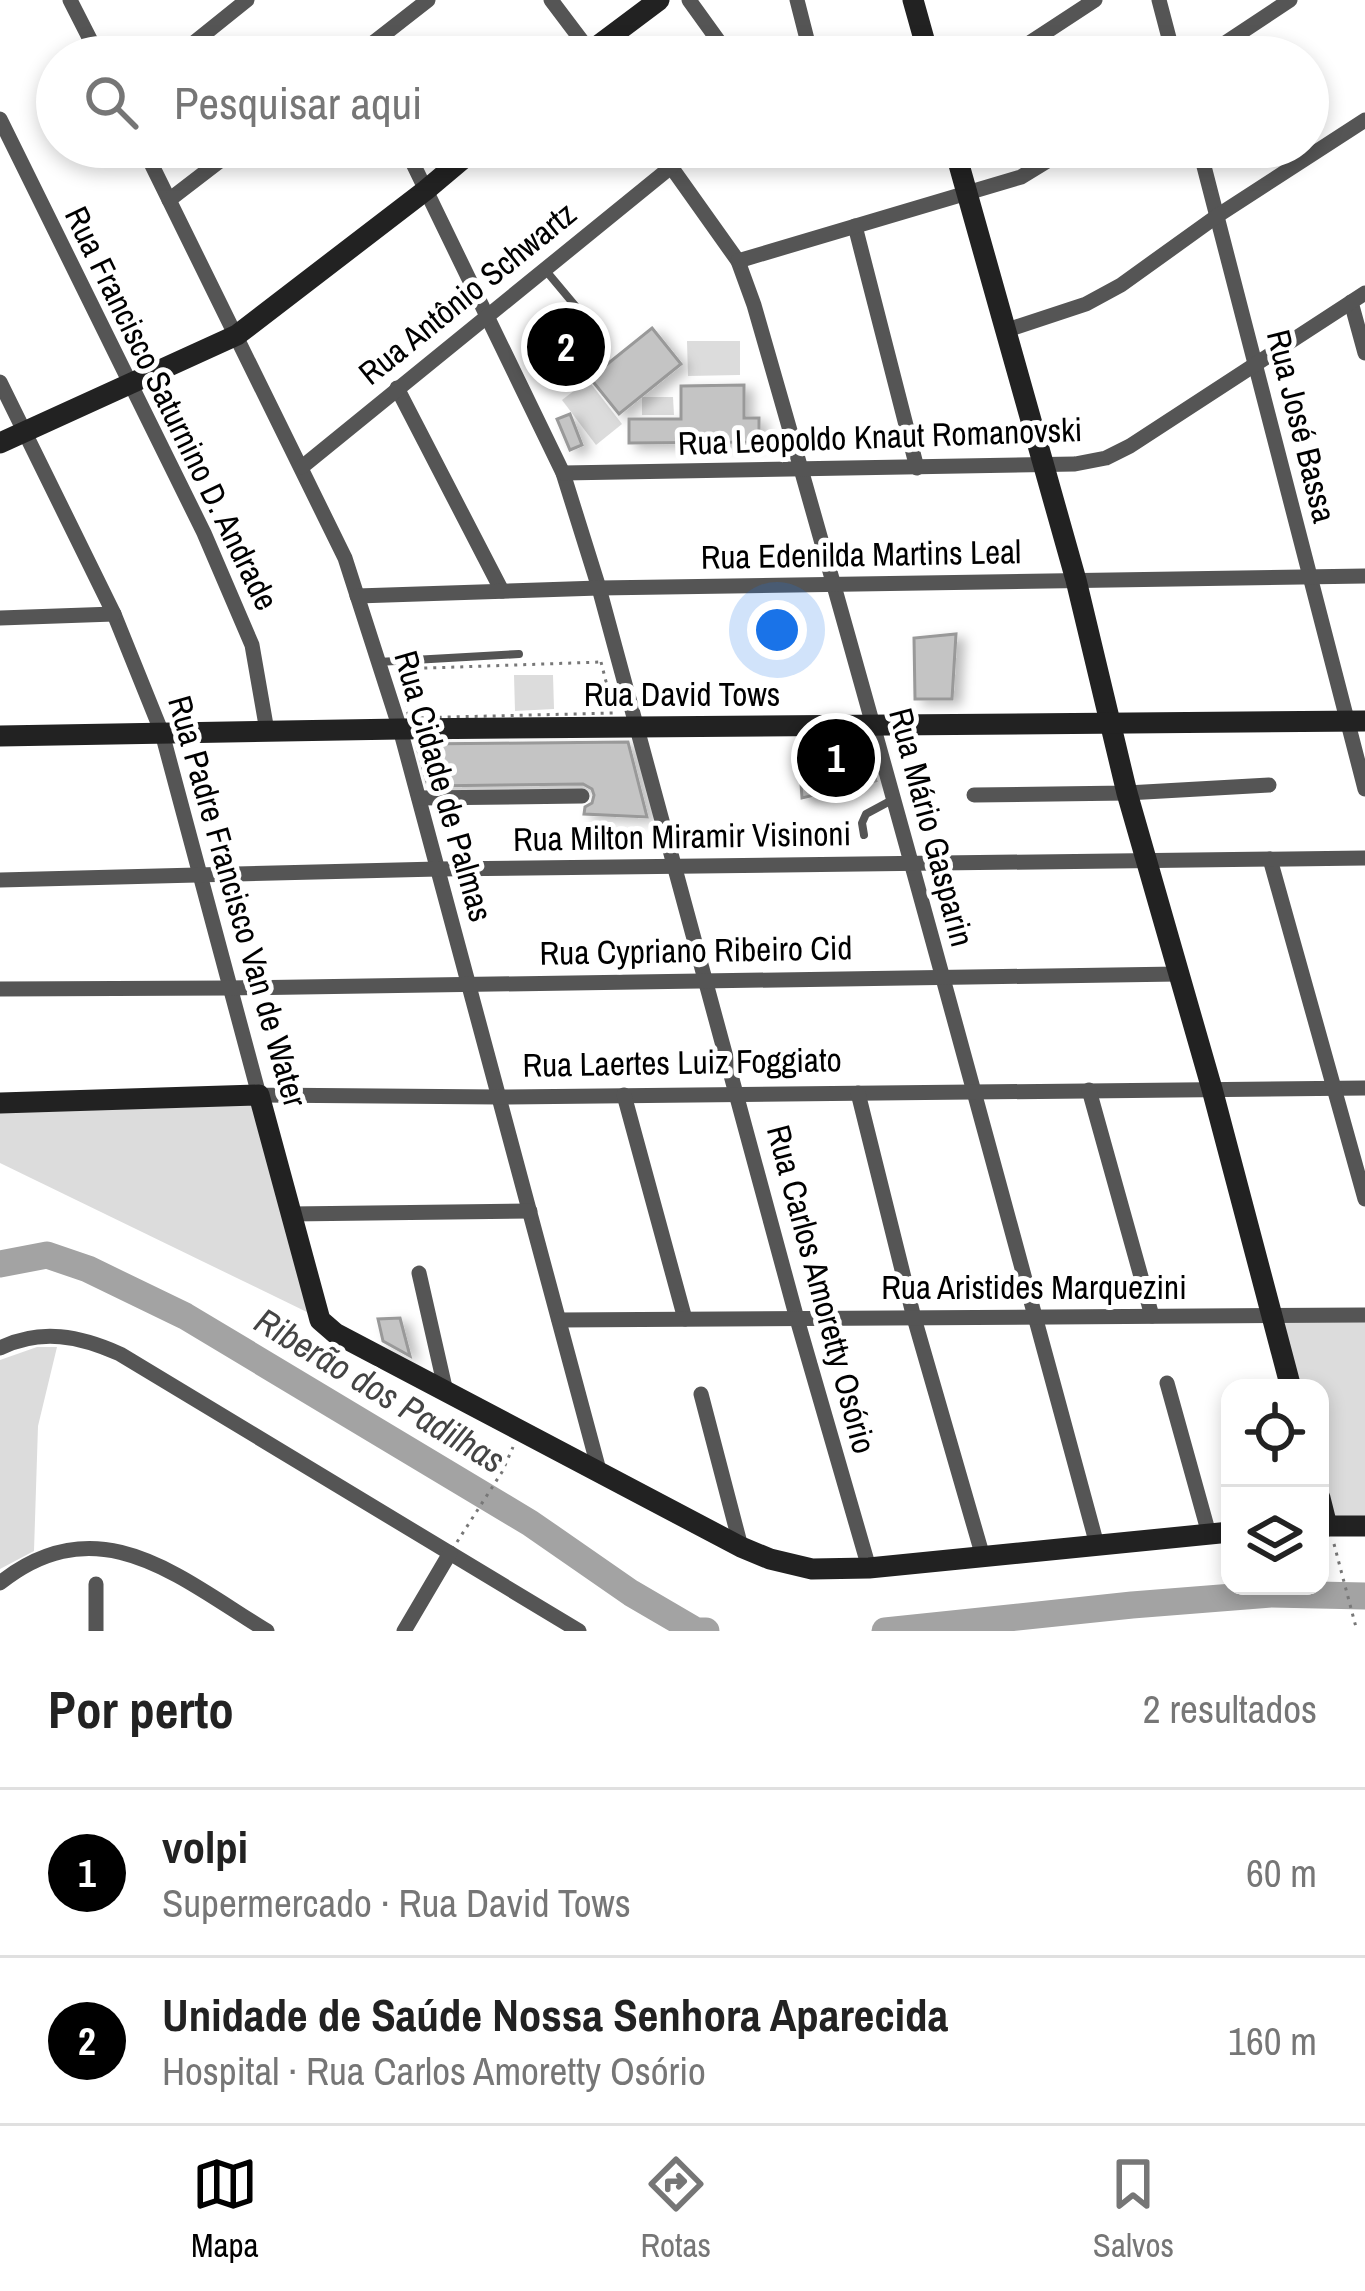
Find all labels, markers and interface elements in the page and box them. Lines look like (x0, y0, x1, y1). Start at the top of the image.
search box (36, 36, 1329, 168)
icon: search (78, 69, 144, 135)
text: Pesquisar aqui (174, 72, 422, 133)
street label: Rua Antônio Schwartz (349, 192, 585, 394)
street label: Rua Francisco Saturnino D. Andrade (55, 199, 289, 617)
pin: 2 (527, 302, 605, 392)
street label: Rua José Bassa (1257, 325, 1347, 527)
street label: Rua Leopoldo Knaut Romanovski (677, 407, 1083, 465)
street label: Rua Edenilda Martins Leal (700, 529, 1022, 579)
your location (747, 600, 807, 660)
street label: Rua Cidade de Palmas (384, 645, 504, 927)
street label: Rua David Tows (584, 672, 780, 716)
street label: Rua Padre Francisco Van de Water (158, 690, 318, 1112)
street label: Rua Mário Gasparin (879, 703, 985, 951)
pin: 1 (797, 713, 875, 803)
street label: Rua Milton Miramir Visinoni (513, 811, 851, 861)
street label: Rua Cypriano Ribeiro Cid (539, 925, 853, 975)
street label: Rua Laertes Luiz Foggiato (522, 1037, 842, 1087)
street label: Rua Carlos Amoretty Osório (757, 1120, 887, 1458)
street label: Rua Aristides Marquezini (881, 1265, 1187, 1309)
water label: Riberão dos Padilhas (246, 1296, 514, 1484)
map controls (1221, 1379, 1329, 1595)
button: locate (1221, 1379, 1329, 1487)
button: layers (1221, 1487, 1329, 1595)
text: Por perto (48, 1675, 234, 1744)
text: 2 resultados (1143, 1683, 1317, 1735)
text: volpi (162, 1816, 248, 1877)
text: 1 (78, 1847, 96, 1899)
text: 60 m (1246, 1847, 1317, 1899)
text: Supermercado · Rua David Tows (162, 1877, 631, 1929)
text: Unidade de Saúde Nossa Senhora Aparecida (162, 1984, 948, 2045)
text: 2 (78, 2015, 96, 2067)
text: 160 m (1228, 2015, 1317, 2067)
text: Hospital · Rua Carlos Amoretty Osório (162, 2045, 706, 2097)
tab: Mapa (191, 2151, 259, 2267)
tab: Rotas (640, 2151, 711, 2267)
tab: Salvos (1093, 2151, 1174, 2267)

